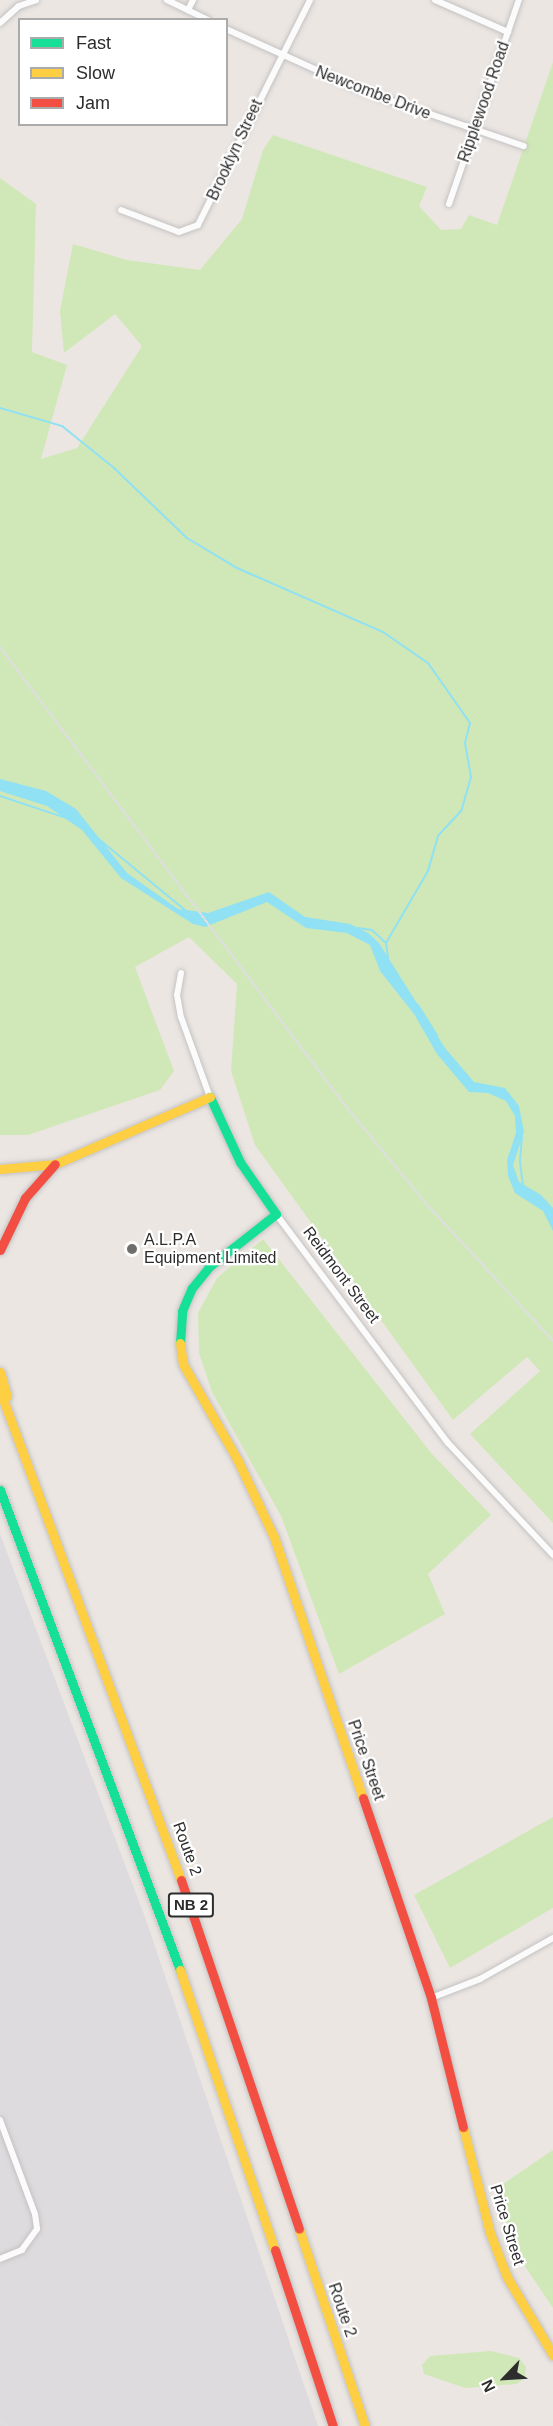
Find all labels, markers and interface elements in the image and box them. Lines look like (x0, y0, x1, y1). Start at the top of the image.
legend (18, 18, 228, 126)
text: Fast (76, 33, 111, 53)
street label: Ripplewood Road (454, 39, 514, 165)
street label: Newcombe Drive (313, 62, 433, 124)
text: Slow (76, 63, 115, 83)
text: Jam (76, 93, 110, 113)
street label: Brooklyn Street (203, 96, 267, 204)
street label: Reidmont Street (299, 1223, 383, 1327)
place label: A.L.P.A Equipment Limited (144, 1230, 277, 1268)
marker: A.L.P.A Equipment Limited (125, 1242, 139, 1256)
street label: Price Street (343, 1717, 389, 1803)
street label: Route 2 (168, 1819, 206, 1879)
road number: NB 2 (167, 1893, 215, 1917)
street label: Price Street (486, 2182, 528, 2268)
street label: Route 2 (324, 2280, 360, 2340)
north arrow (475, 2348, 535, 2408)
text: N (478, 2377, 498, 2395)

